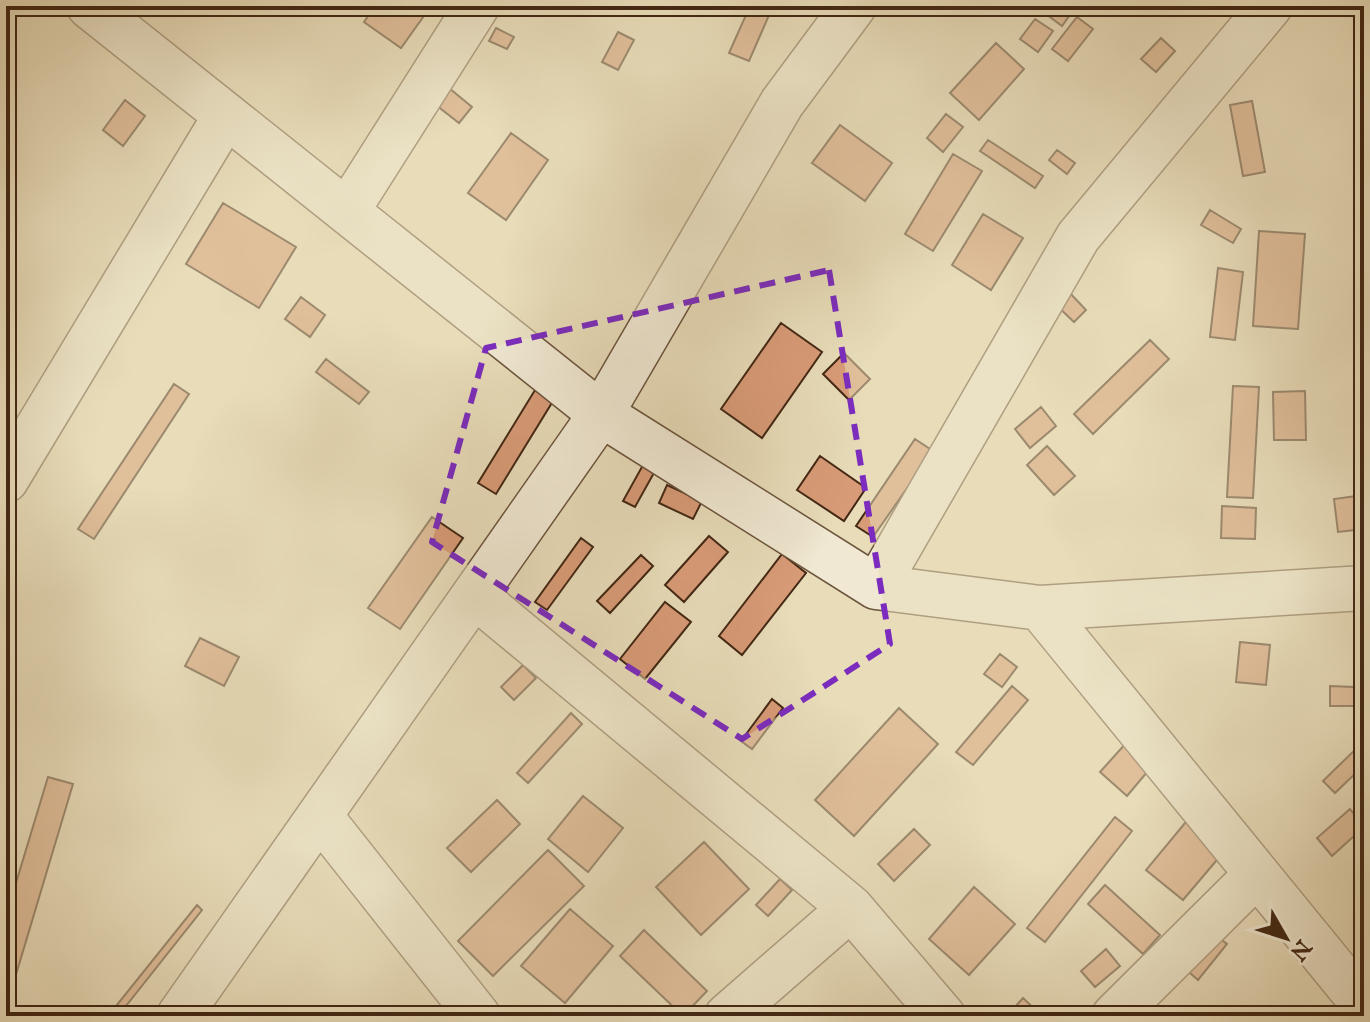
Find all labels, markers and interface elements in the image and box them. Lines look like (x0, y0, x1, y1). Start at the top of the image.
north arrow (1246, 898, 1326, 978)
text: N (1283, 932, 1317, 966)

